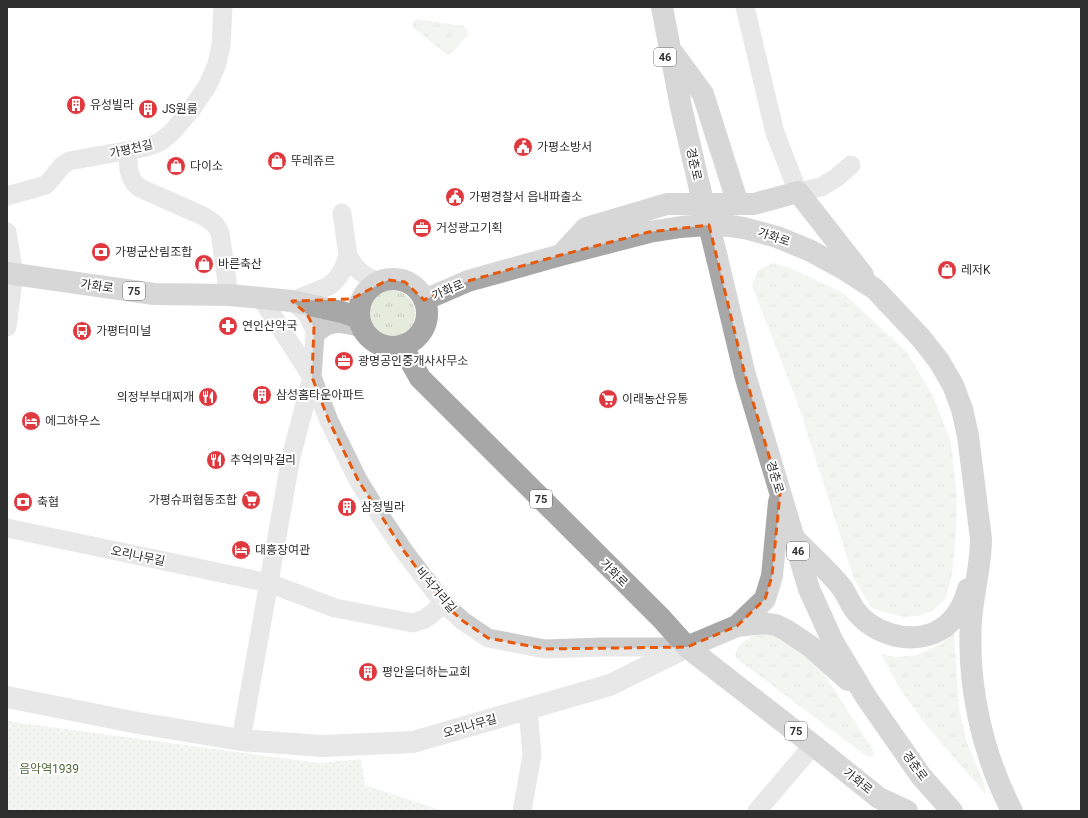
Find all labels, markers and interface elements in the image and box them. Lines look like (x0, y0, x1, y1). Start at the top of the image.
road number: 46 (654, 48, 676, 66)
building icon: 유성빌라 (65, 94, 87, 116)
place label: 유성빌라 (90, 98, 134, 112)
building icon: JS원룸 (137, 98, 159, 120)
place label: JS원룸 (162, 102, 198, 116)
public building icon: 가평소방서 (512, 136, 534, 158)
street label: 가평천길 (108, 137, 154, 161)
place label: 가평소방서 (537, 140, 592, 154)
street label: 경춘로 (683, 146, 705, 182)
shop icon: 뚜레쥬르 (266, 150, 288, 172)
place label: 뚜레쥬르 (291, 154, 335, 168)
shop icon: 다이소 (165, 155, 187, 177)
place label: 다이소 (190, 159, 223, 173)
public building icon: 가평경찰서 읍내파출소 (444, 186, 466, 208)
place label: 가평경찰서 읍내파출소 (469, 190, 582, 204)
office icon: 거성광고기획 (411, 217, 433, 239)
place label: 거성광고기획 (436, 221, 502, 235)
street label: 가화로 (756, 225, 792, 249)
bank icon: 가평군산림조합 (90, 241, 112, 263)
place label: 가평군산림조합 (115, 245, 192, 259)
shop icon: 바른축산 (193, 253, 215, 275)
place label: 바른축산 (218, 257, 262, 271)
shop icon: 레저K (936, 259, 958, 281)
place label: 레저K (961, 263, 991, 277)
street label: 가화로 (80, 277, 114, 295)
street label: 가화로 (430, 277, 466, 303)
road number: 75 (123, 282, 145, 300)
pharmacy icon: 연인산약국 (217, 315, 239, 337)
place label: 연인산약국 (242, 319, 297, 333)
bus stop icon: 가평터미널 (71, 320, 93, 342)
place label: 가평터미널 (96, 324, 151, 338)
office icon: 광명공인중개사사무소 (333, 350, 355, 372)
place label: 광명공인중개사사무소 (358, 354, 468, 368)
building icon: 삼성홈타운아파트 (251, 384, 273, 406)
restaurant icon: 의정부부대찌개 (197, 386, 219, 408)
place label: 삼성홈타운아파트 (276, 388, 364, 402)
supermarket icon: 이래농산유통 (597, 388, 619, 410)
place label: 의정부부대찌개 (117, 390, 194, 404)
place label: 이래농산유통 (622, 392, 688, 406)
hotel icon: 에그하우스 (20, 410, 42, 432)
place label: 에그하우스 (45, 414, 100, 428)
restaurant icon: 추억의막걸리 (205, 449, 227, 471)
place label: 추억의막걸리 (230, 453, 296, 467)
street label: 경춘로 (764, 459, 786, 495)
supermarket icon: 가평슈퍼협동조합 (240, 489, 262, 511)
road number: 75 (530, 490, 552, 508)
bank icon: 축협 (12, 491, 34, 513)
place label: 가평슈퍼협동조합 (149, 493, 237, 507)
place label: 축협 (37, 495, 59, 509)
building icon: 삼정빌라 (336, 496, 358, 518)
place label: 삼정빌라 (361, 500, 405, 514)
hotel icon: 대흥장여관 (230, 539, 252, 561)
road number: 46 (787, 542, 809, 560)
street label: 오리나무길 (110, 543, 166, 569)
place label: 대흥장여관 (255, 543, 310, 557)
street label: 가화로 (597, 556, 631, 590)
street label: 비석거리길 (413, 564, 459, 616)
building icon: 평안을더하는교회 (357, 661, 379, 683)
place label: 평안을더하는교회 (382, 665, 470, 679)
street label: 오리나무길 (442, 712, 498, 740)
road number: 75 (785, 722, 807, 740)
street label: 경춘로 (900, 748, 930, 784)
park label: 음악역1939 (19, 762, 79, 776)
street label: 가화로 (841, 765, 875, 797)

